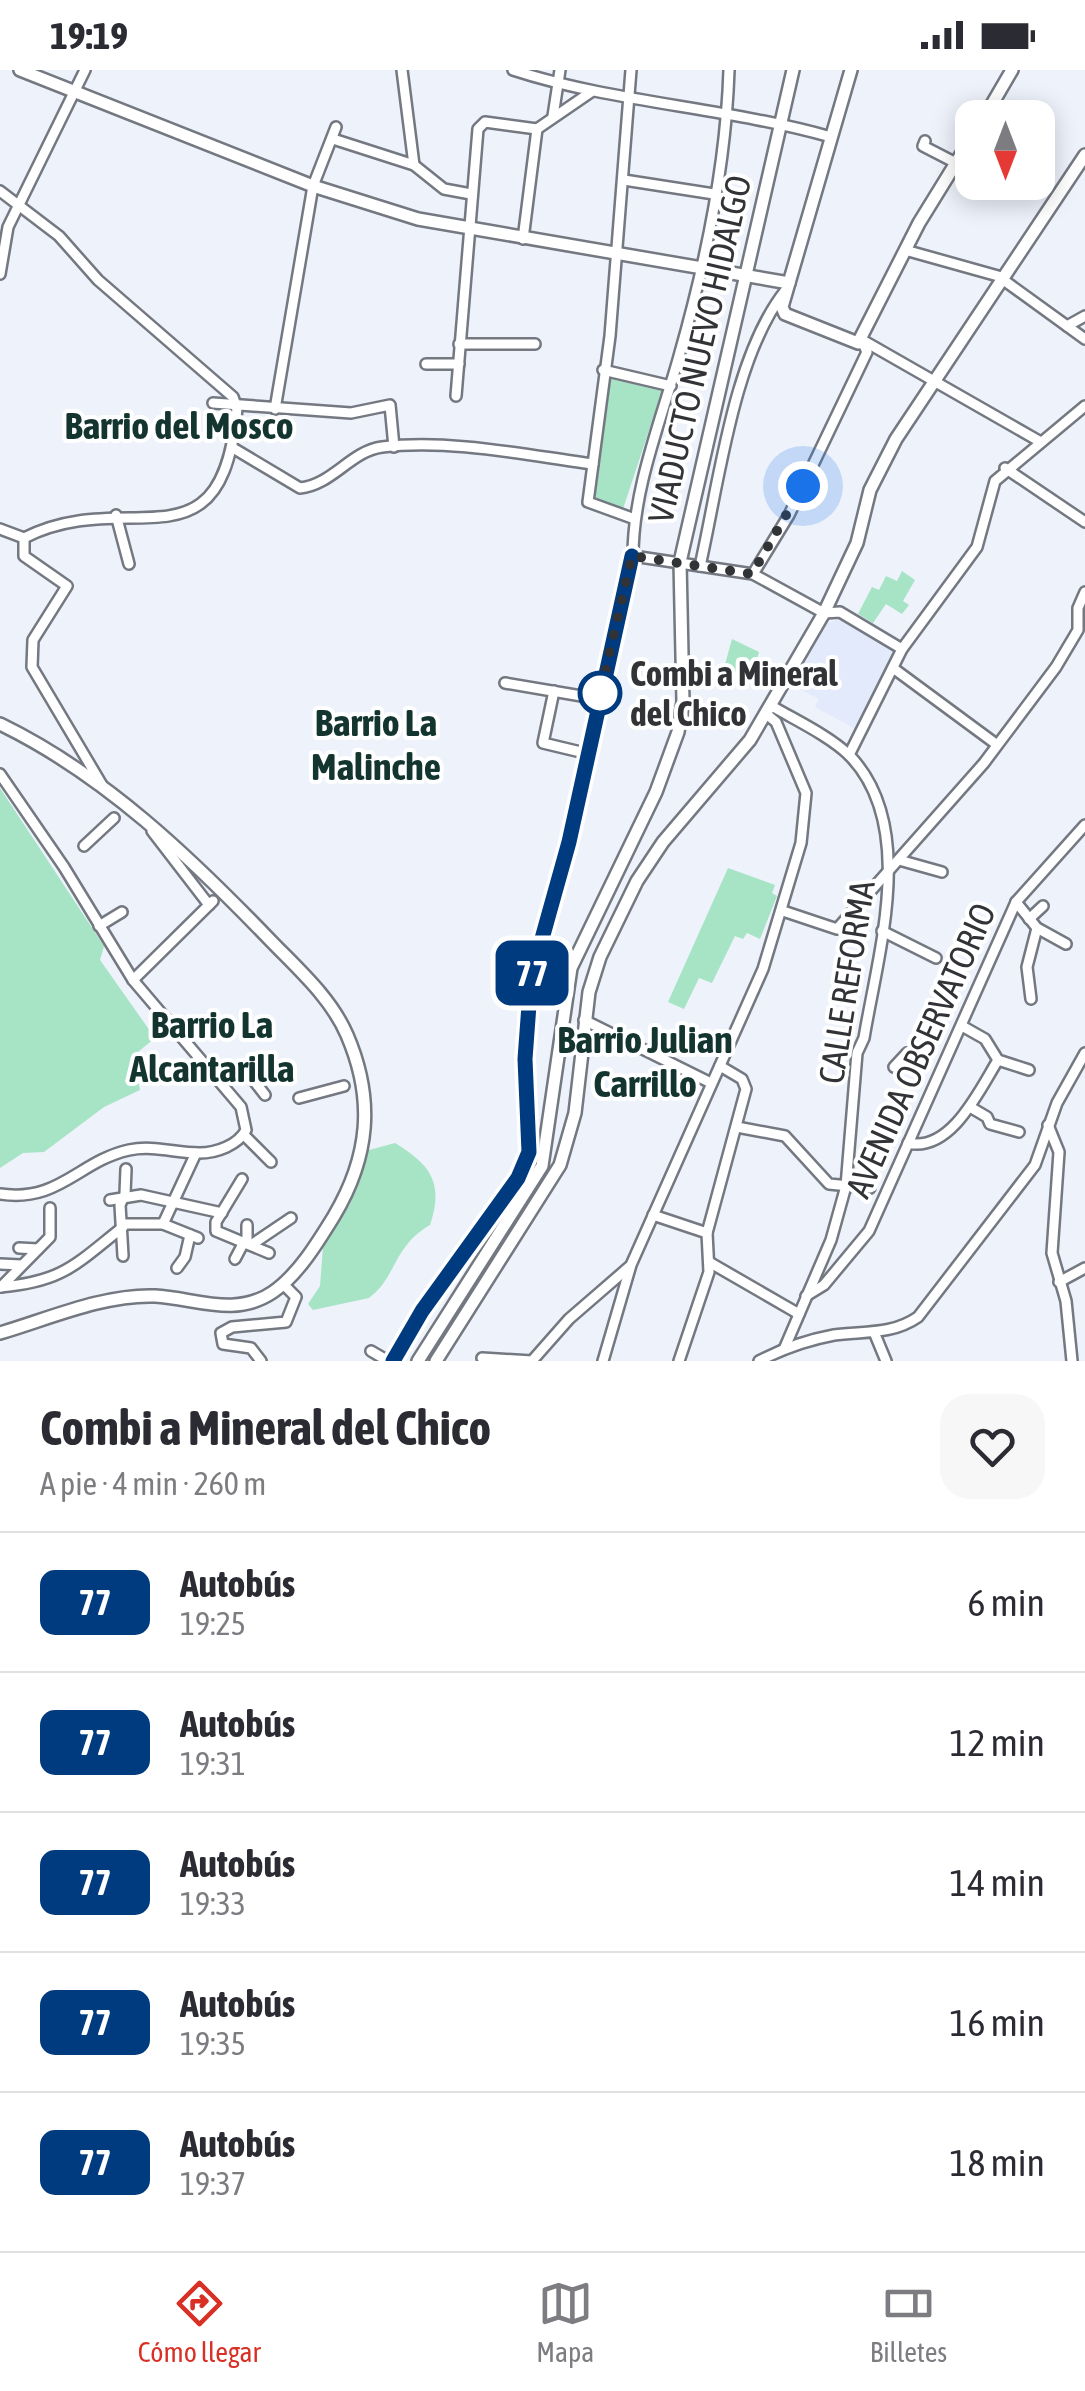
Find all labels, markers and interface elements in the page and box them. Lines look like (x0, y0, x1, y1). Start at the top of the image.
text: 19:19 (50, 14, 128, 57)
north arrow (955, 100, 1055, 200)
map controls (955, 100, 1055, 200)
street label: VIADUCTO NUEVO HIDALGO (640, 171, 758, 527)
district label: Barrio del Mosco (64, 404, 294, 447)
your location (778, 461, 828, 511)
place label: Combi a Mineral del Chico (630, 653, 838, 733)
marker: Combi a Mineral del Chico (579, 672, 621, 714)
district label: Barrio La Malinche (311, 701, 441, 788)
street label: CALLE REFORMA (810, 877, 882, 1086)
street label: AVENIDA OBSERVATORIO (837, 897, 1003, 1203)
line badge: 77 (487, 940, 577, 1006)
text: 77 (516, 953, 548, 993)
district label: Barrio La Alcantarilla (129, 1003, 294, 1090)
district label: Barrio Julian Carrillo (557, 1018, 733, 1105)
button: heart (940, 1394, 1045, 1499)
text: Combi a Mineral del Chico (40, 1400, 491, 1455)
text: A pie · 4 min · 260 m (40, 1465, 266, 1502)
text: Autobús (180, 1562, 295, 1605)
text: 6 min (967, 1581, 1045, 1624)
text: 77 (79, 1582, 111, 1622)
text: 19:25 (180, 1605, 246, 1642)
text: Autobús (180, 1702, 295, 1745)
text: 12 min (950, 1721, 1045, 1764)
text: 77 (79, 1722, 111, 1762)
text: 19:31 (180, 1745, 246, 1782)
text: Autobús (180, 1842, 295, 1885)
text: 14 min (950, 1861, 1045, 1904)
text: 77 (79, 1862, 111, 1902)
text: 19:33 (180, 1885, 246, 1922)
text: Autobús (180, 1982, 295, 2025)
text: 16 min (950, 2001, 1045, 2044)
text: 77 (79, 2002, 111, 2042)
text: 19:35 (180, 2025, 246, 2062)
text: Autobús (180, 2122, 295, 2165)
text: 18 min (950, 2141, 1045, 2184)
text: 77 (79, 2142, 111, 2182)
text: 19:37 (180, 2165, 246, 2202)
tab: Cómo llegar (138, 2276, 261, 2368)
tab: Mapa (536, 2276, 594, 2368)
tab: Billetes (870, 2276, 947, 2368)

